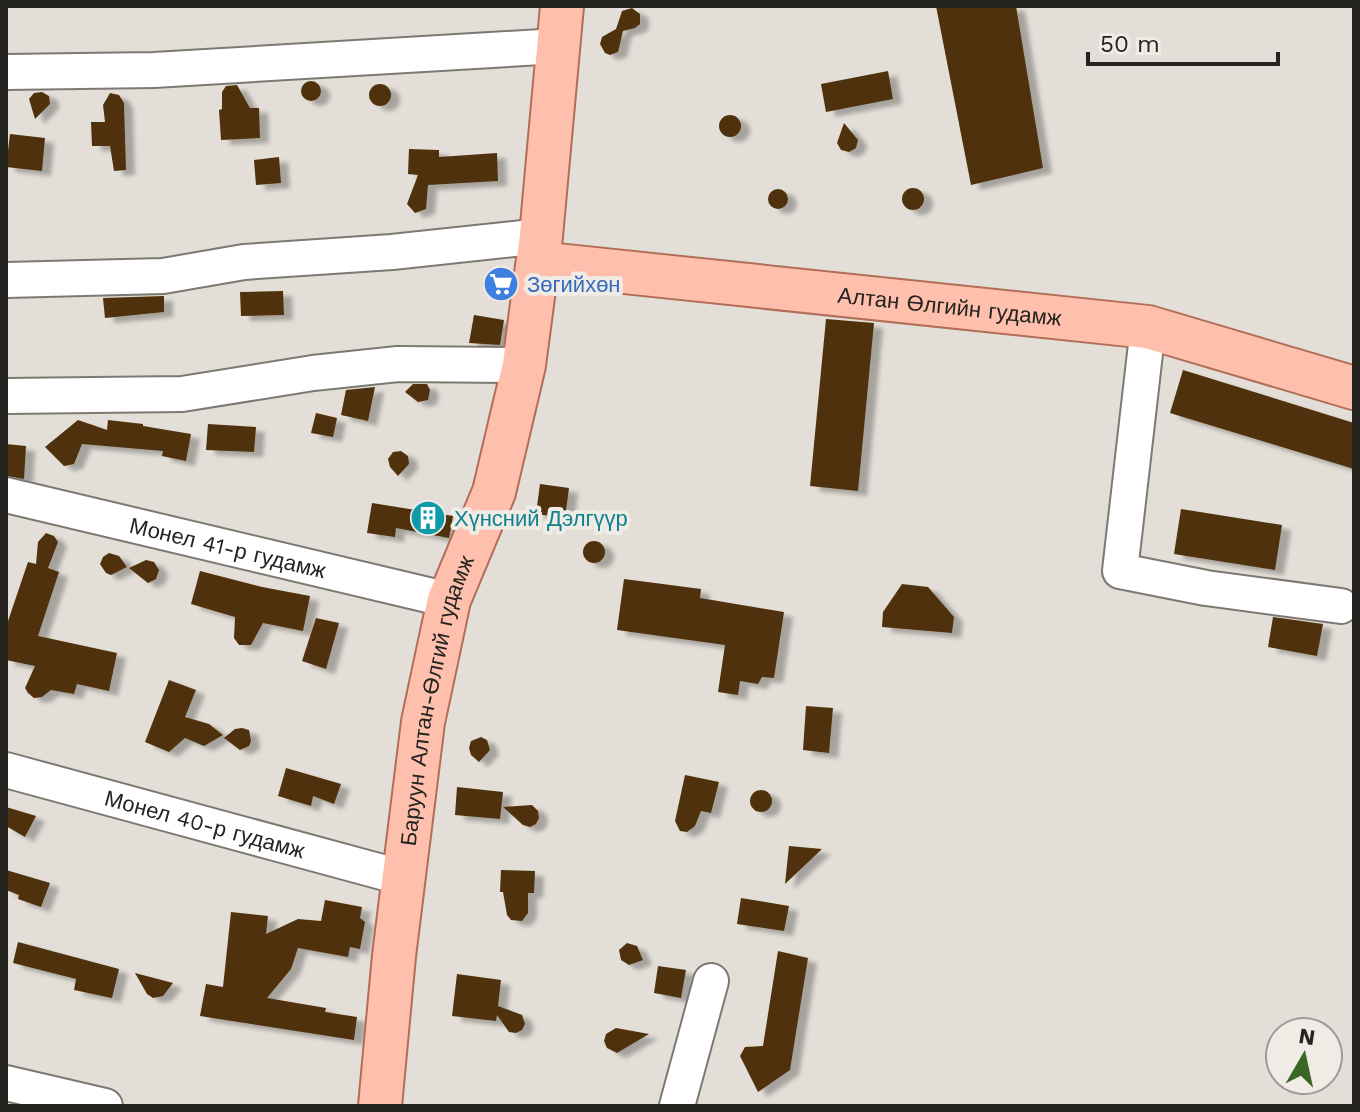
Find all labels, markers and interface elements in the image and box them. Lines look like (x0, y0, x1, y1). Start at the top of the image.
scale bar (1088, 16, 1278, 66)
text: 50 m (1100, 30, 1160, 58)
supermarket icon: Зөгийхөн (482, 265, 520, 303)
place label: Зөгийхөн (527, 272, 621, 297)
street label: Алтан Өлгийн гудамж (837, 283, 1063, 331)
building icon: Хүнсний Дэлгүүр (409, 499, 447, 537)
place label: Хүнсний Дэлгүүр (454, 506, 628, 531)
street label: Монел 41-р гудамж (127, 513, 329, 583)
street label: Баруун Алтан-Өлгий гудамж (396, 552, 479, 847)
street label: Монел 40-р гудамж (102, 785, 308, 864)
north arrow (1264, 1016, 1344, 1096)
text: N (1297, 1023, 1317, 1050)

